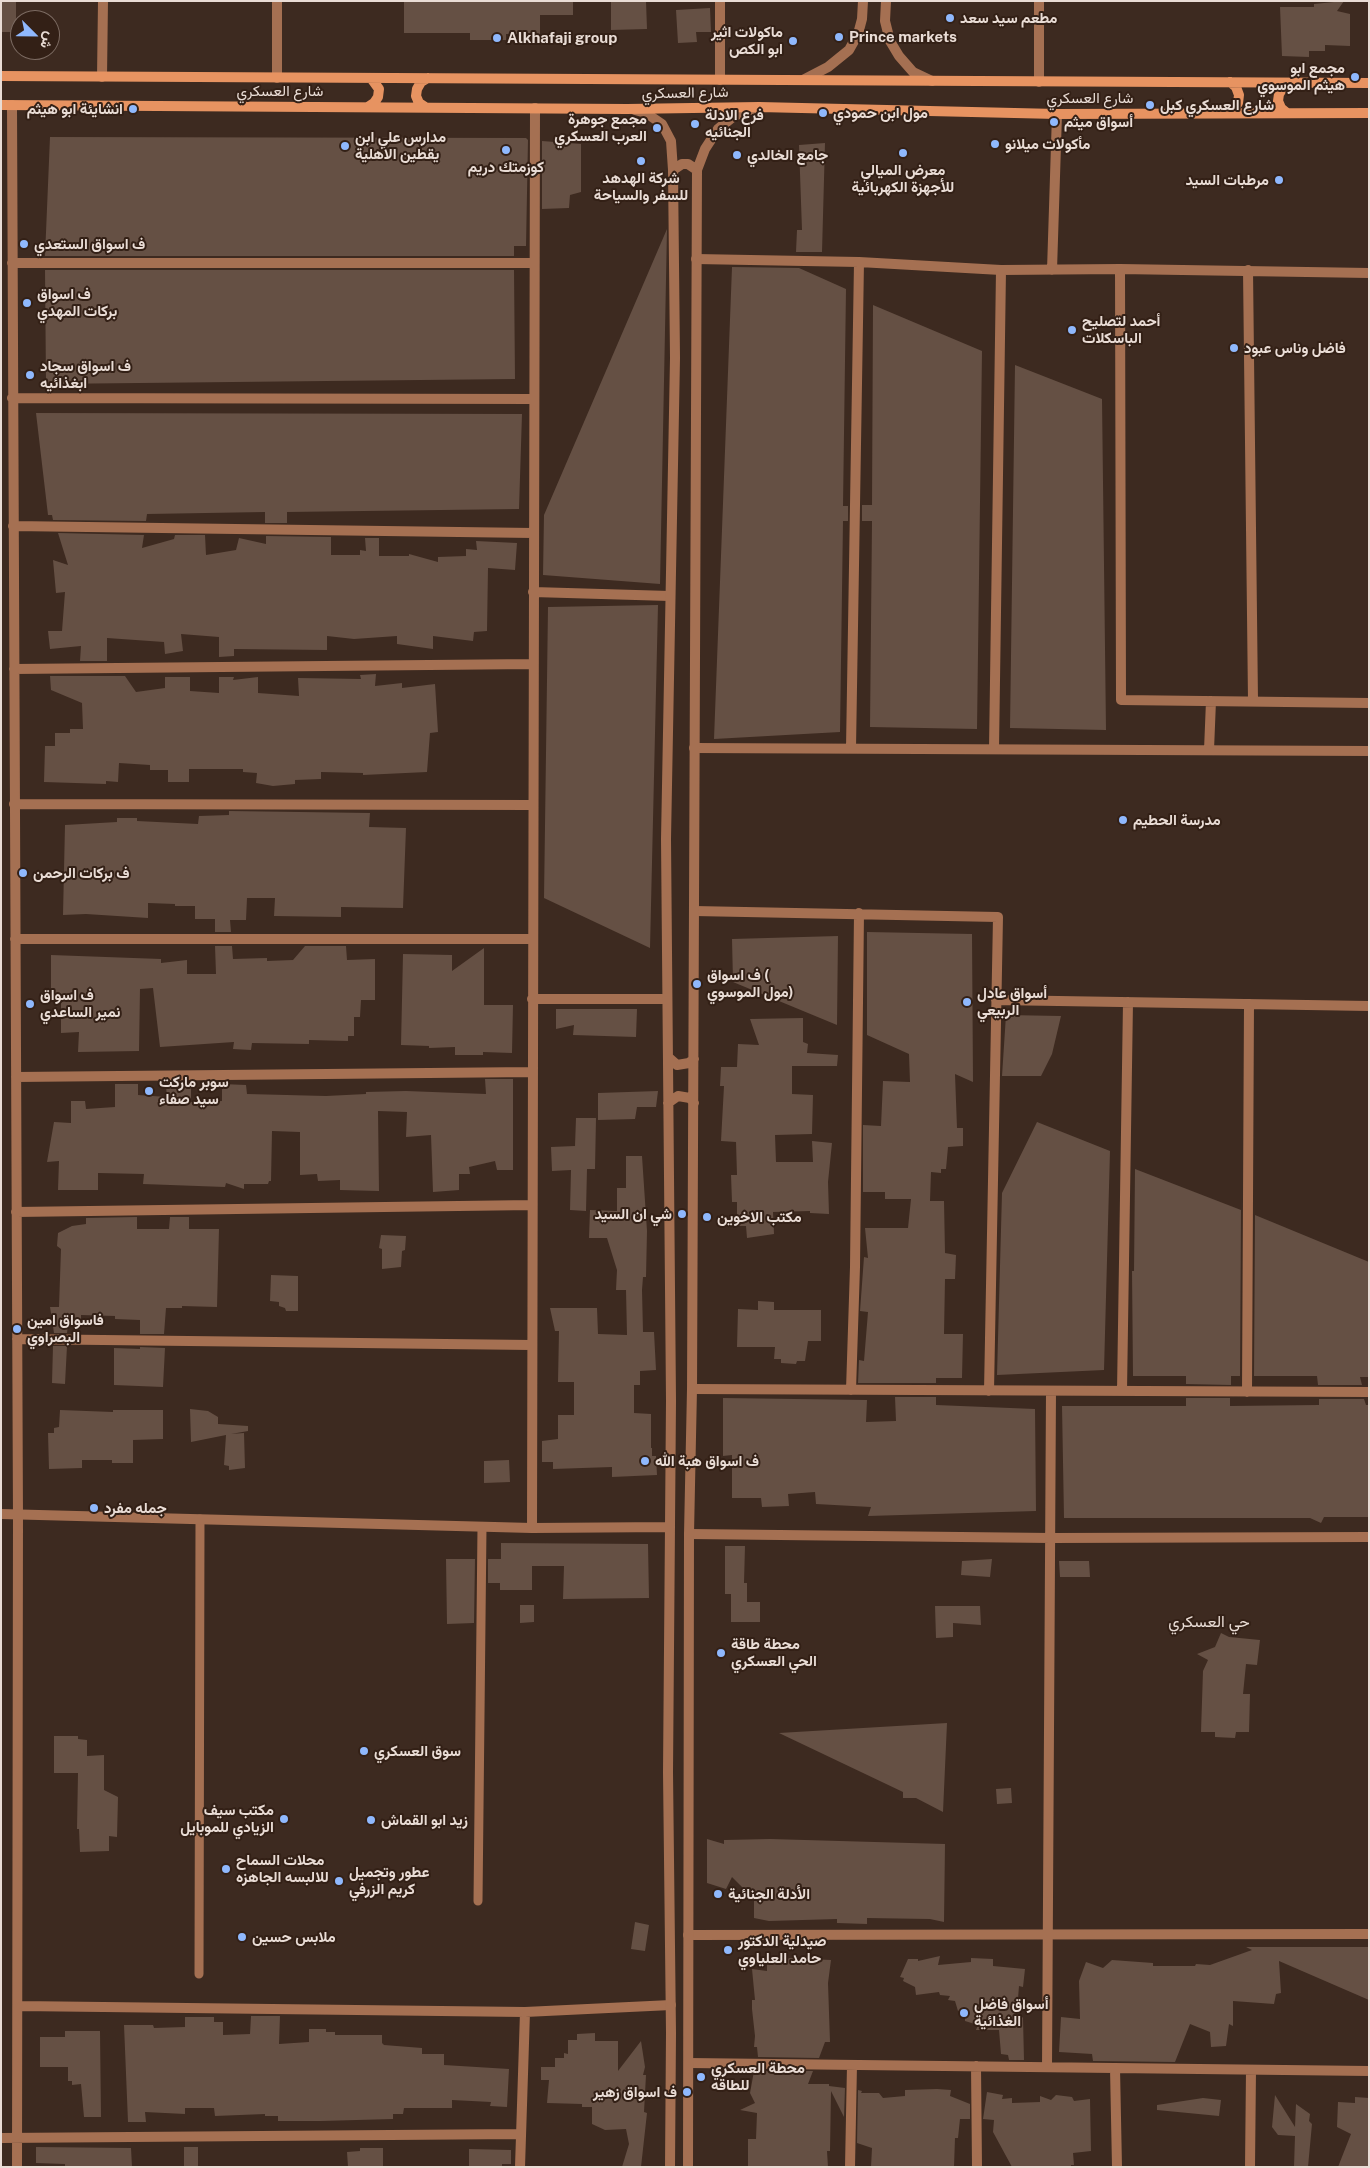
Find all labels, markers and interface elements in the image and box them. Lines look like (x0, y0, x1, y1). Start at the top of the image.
place label: مطعم سيد سعد (960, 9, 1058, 27)
north arrow (10, 10, 60, 60)
marker: مطعم سيد سعد (944, 12, 956, 24)
place label: ماكولات اثير ابو الكص (711, 23, 783, 58)
place label: Prince markets (849, 28, 957, 46)
place label: Alkhafaji group (507, 29, 617, 47)
text: ش (37, 30, 59, 51)
marker: Prince markets (833, 31, 845, 43)
marker: Alkhafaji group (491, 32, 503, 44)
marker: ماكولات اثير ابو الكص (787, 35, 799, 47)
place label: مجمع ابو هيثم الموسوي (1257, 59, 1345, 94)
marker: مجمع ابو هيثم الموسوي (1349, 71, 1361, 83)
street label: شارع العسكري (237, 82, 323, 100)
street label: شارع العسكري (641, 83, 729, 103)
street label: شارع العسكري (1047, 89, 1133, 107)
place label: شارع العسكري كبل (1160, 96, 1274, 114)
marker: شارع العسكري كبل (1144, 99, 1156, 111)
place label: انشايئة ابو هيثم (27, 100, 123, 118)
marker: انشايئة ابو هيثم (127, 103, 139, 115)
place label: مول ابن حمودي (833, 104, 928, 122)
place label: فرع الادلة الجنائيه (705, 106, 764, 141)
marker: مول ابن حمودي (817, 107, 829, 119)
place label: مجمع جوهرة العرب العسكري (554, 110, 647, 145)
place label: أسواق ميثم (1064, 113, 1133, 131)
marker: أسواق ميثم (1048, 116, 1060, 128)
marker: فرع الادلة الجنائيه (689, 118, 701, 130)
marker: مجمع جوهرة العرب العسكري (651, 122, 663, 134)
place label: مدارس علي ابن يقطين الاهلية (355, 128, 446, 163)
place label: مأكولات ميلانو (1005, 135, 1090, 153)
marker: مأكولات ميلانو (989, 138, 1001, 150)
marker: مدارس علي ابن يقطين الاهلية (339, 140, 351, 152)
marker: كوزمتك دريم (500, 144, 512, 156)
place label: جامع الخالدي (747, 146, 828, 164)
marker: معرض الميالي للأجهزة الكهربائية (897, 147, 909, 159)
marker: جامع الخالدي (731, 149, 743, 161)
marker: شركة الهدهد للسفر والسياحة (635, 155, 647, 167)
place label: كوزمتك دريم (468, 158, 544, 176)
place label: معرض الميالي للأجهزة الكهربائية (852, 161, 954, 196)
place label: شركة الهدهد للسفر والسياحة (594, 169, 688, 204)
place label: مرطبات السيد (1185, 171, 1269, 189)
marker: مرطبات السيد (1273, 174, 1285, 186)
place label: ف اسواق الستعدي (34, 235, 145, 253)
marker: ف اسواق الستعدي (18, 238, 30, 250)
place label: ف اسواق بركات المهدي (37, 285, 117, 320)
marker: ف اسواق بركات المهدي (21, 297, 33, 309)
place label: أحمد لتصليح الباسكلات (1082, 312, 1160, 347)
marker: أحمد لتصليح الباسكلات (1066, 324, 1078, 336)
place label: فاضل وناس عبود (1244, 339, 1346, 357)
marker: فاضل وناس عبود (1228, 342, 1240, 354)
place label: ف اسواق سجاد ابغذائيه (40, 357, 131, 392)
marker: ف اسواق سجاد ابغذائيه (24, 369, 36, 381)
place label: مدرسة الحطيم (1133, 811, 1221, 829)
marker: مدرسة الحطيم (1117, 814, 1129, 826)
place label: ف بركات الرحمن (33, 864, 129, 882)
marker: ف بركات الرحمن (17, 867, 29, 879)
place label: ف اسواق ( مول الموسوي) (707, 966, 794, 1001)
marker: ف اسواق ( مول الموسوي) (691, 978, 703, 990)
place label: أسواق عادل الربيعي (977, 984, 1047, 1019)
place label: ف اسواق نمير الساعدي (40, 986, 120, 1021)
marker: أسواق عادل الربيعي (961, 996, 973, 1008)
marker: ف اسواق نمير الساعدي (24, 998, 36, 1010)
place label: سوبر ماركت سيد صفاء (159, 1073, 229, 1108)
marker: سوبر ماركت سيد صفاء (143, 1085, 155, 1097)
place label: شي ان السيد (594, 1205, 672, 1223)
marker: شي ان السيد (676, 1208, 688, 1220)
place label: مكتب الاخوين (717, 1208, 802, 1226)
marker: مكتب الاخوين (701, 1211, 713, 1223)
place label: فاسواق امين البصراوي (27, 1311, 104, 1346)
marker: فاسواق امين البصراوي (11, 1323, 23, 1335)
place label: ف اسواق هبة الله (655, 1452, 759, 1470)
marker: ف اسواق هبة الله (639, 1455, 651, 1467)
place label: جمله مفرد (104, 1499, 167, 1517)
marker: جمله مفرد (88, 1502, 100, 1514)
district label: حي العسكري (1168, 1612, 1250, 1632)
place label: محطة طاقة الحي العسكري (731, 1635, 817, 1670)
marker: محطة طاقة الحي العسكري (715, 1647, 727, 1659)
place label: سوق العسكري (374, 1742, 461, 1760)
marker: سوق العسكري (358, 1745, 370, 1757)
place label: مكتب سيف الزيادي للموبايل (180, 1801, 274, 1836)
place label: زيد ابو القماش (381, 1811, 468, 1829)
marker: مكتب سيف الزيادي للموبايل (278, 1813, 290, 1825)
marker: زيد ابو القماش (365, 1814, 377, 1826)
place label: محلات السماح للالبسه الجاهزه (236, 1851, 329, 1886)
marker: محلات السماح للالبسه الجاهزه (220, 1863, 232, 1875)
place label: عطور وتجميل كريم الزرفي (349, 1863, 429, 1898)
marker: عطور وتجميل كريم الزرفي (333, 1875, 345, 1887)
place label: الأدلة الجنائية (728, 1885, 810, 1903)
marker: الأدلة الجنائية (712, 1888, 724, 1900)
place label: ملابس حسين (252, 1928, 336, 1946)
marker: ملابس حسين (236, 1931, 248, 1943)
place label: صيدلية الدكتور حامد العلياوي (738, 1932, 826, 1967)
marker: صيدلية الدكتور حامد العلياوي (722, 1944, 734, 1956)
place label: أسواق فاضل الغذائية (974, 1995, 1049, 2030)
marker: أسواق فاضل الغذائية (958, 2007, 970, 2019)
place label: محطة العسكري للطاقه (711, 2059, 805, 2094)
marker: محطة العسكري للطاقه (695, 2071, 707, 2083)
place label: ف اسواق زهير (593, 2083, 677, 2101)
marker: ف اسواق زهير (681, 2086, 693, 2098)

